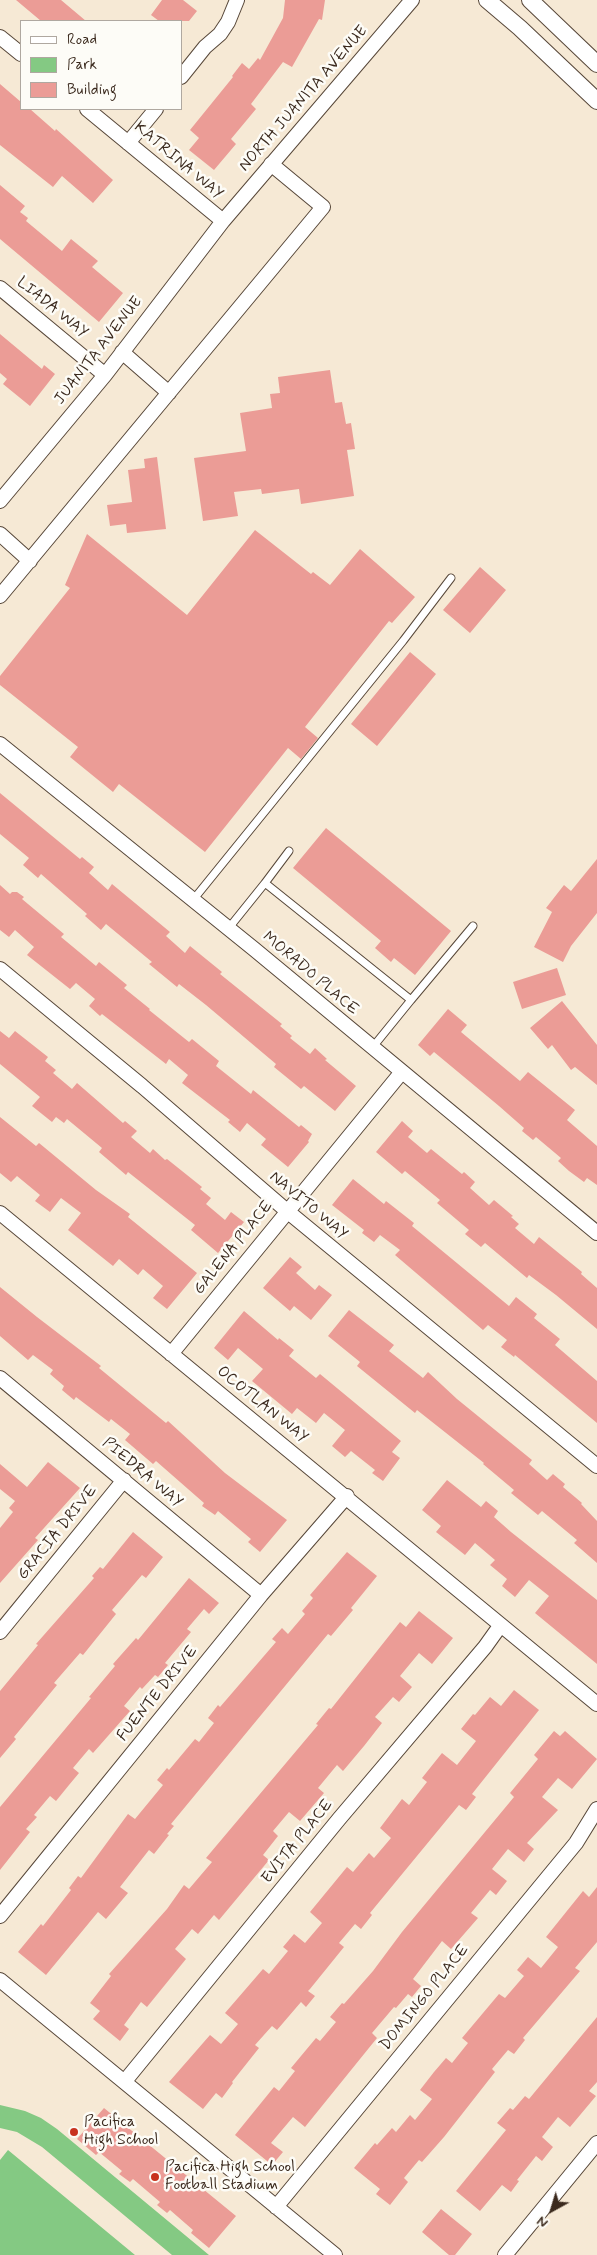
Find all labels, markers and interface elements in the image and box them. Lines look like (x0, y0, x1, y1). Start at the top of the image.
legend (20, 20, 182, 110)
street label: NORTH JUANITA AVENUE (236, 22, 372, 176)
text: Road (67, 30, 97, 50)
text: Park (67, 55, 97, 75)
text: Building (67, 80, 117, 100)
street label: KATRINA WAY (130, 118, 226, 204)
street label: LIADA WAY (12, 273, 92, 343)
street label: JUANITA AVENUE (51, 293, 147, 409)
street label: MORADO PLACE (258, 928, 362, 1020)
street label: NAVITO WAY (265, 1168, 351, 1244)
street label: GALENA PLACE (190, 1197, 278, 1299)
street label: OCOTLAN WAY (213, 1362, 311, 1448)
street label: PIEDRA WAY (98, 1434, 186, 1512)
street label: GRACIA DRIVE (14, 1482, 102, 1584)
street label: FUENTE DRIVE (114, 1642, 202, 1746)
street label: EVITA PLACE (258, 1796, 338, 1888)
street label: DOMINGO PLACE (376, 1941, 474, 2055)
place label: Pacifica High School (84, 2113, 159, 2151)
marker: Pacifica High School (68, 2126, 80, 2138)
place label: Pacifica High School Football Stadium (165, 2158, 295, 2196)
marker: Pacifica High School Football Stadium (149, 2171, 161, 2183)
north arrow (527, 2185, 577, 2235)
text: N (533, 2212, 552, 2232)

